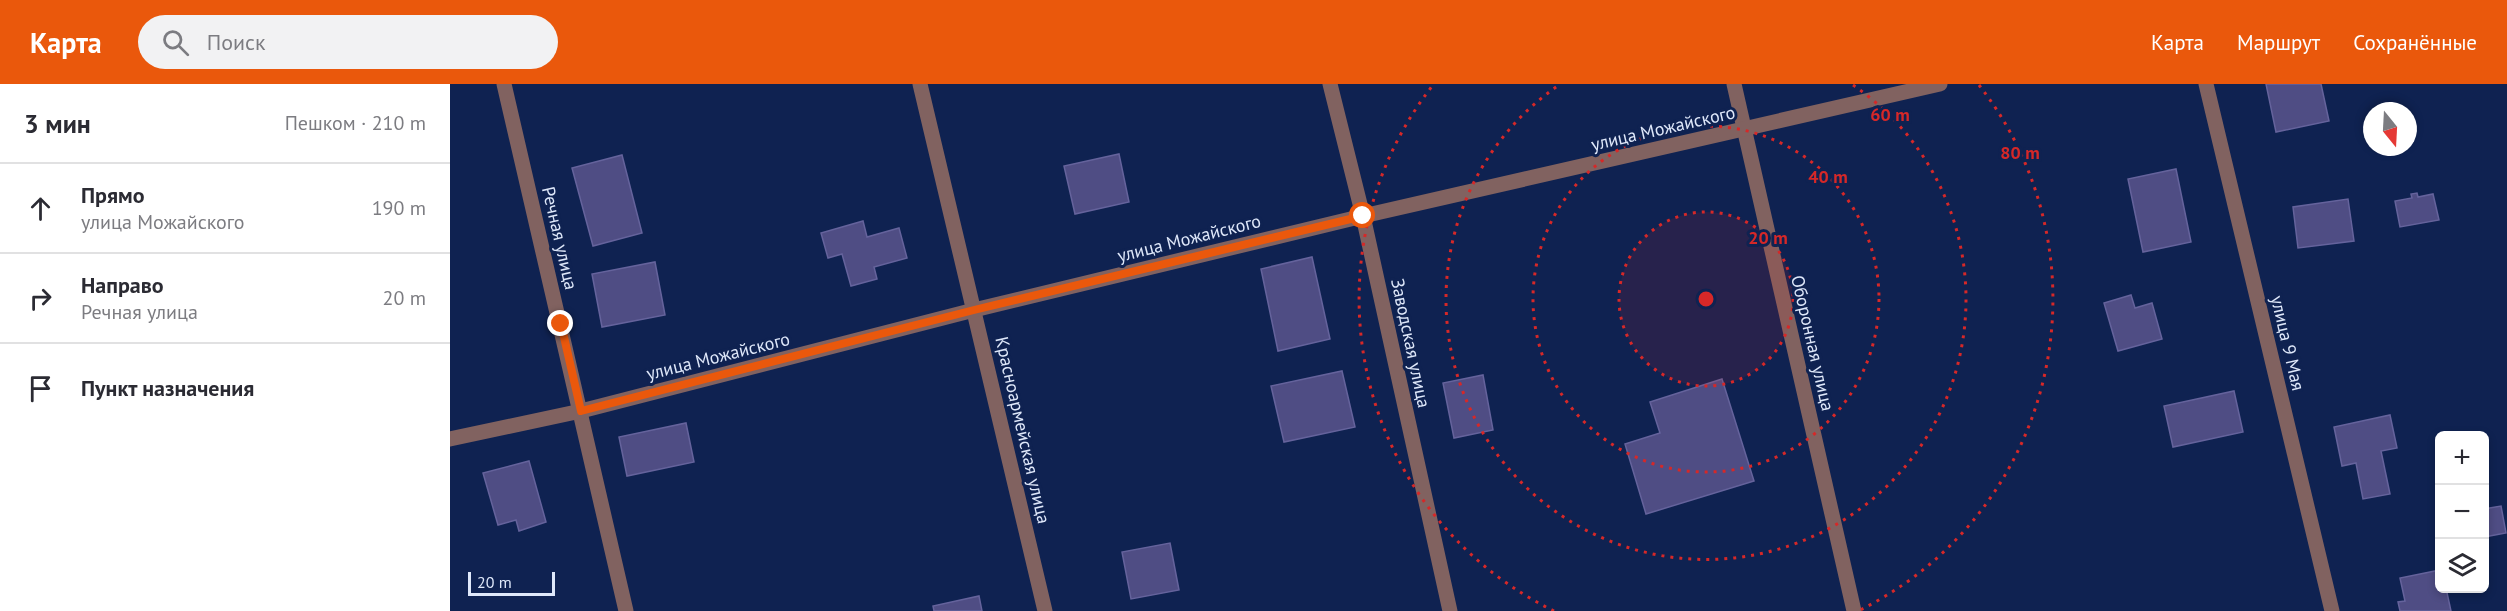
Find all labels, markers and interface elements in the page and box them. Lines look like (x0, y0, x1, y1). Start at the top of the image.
search box (138, 15, 558, 69)
text: Карта (30, 24, 102, 61)
icon: search (159, 26, 192, 59)
text: Поиск (207, 28, 266, 56)
text: Карта (2151, 29, 2204, 56)
text: Маршрут (2237, 29, 2320, 56)
text: Сохранённые (2353, 29, 2477, 56)
street label: улица Можайского (1589, 100, 1737, 156)
north arrow (2363, 102, 2417, 156)
text: 60 m (1870, 103, 1910, 126)
text: 3 мин (24, 107, 91, 140)
text: Пешком · 210 m (285, 110, 426, 136)
text: 80 m (2000, 141, 2040, 164)
text: 40 m (1808, 165, 1848, 188)
text: Прямо (81, 181, 144, 209)
street label: Речная улица (537, 184, 583, 292)
icon: ahead (24, 192, 57, 225)
text: 190 m (372, 195, 426, 221)
route start (1349, 202, 1375, 228)
text: улица Можайского (81, 209, 245, 235)
street label: улица Можайского (1115, 209, 1263, 267)
text: 20 m (1748, 226, 1788, 249)
text: Направо (81, 271, 164, 299)
street label: Оборонная улица (1786, 273, 1840, 413)
street label: Заводская улица (1386, 276, 1436, 410)
icon: right (24, 282, 57, 315)
text: 20 m (383, 285, 426, 311)
centre of rings (1696, 289, 1716, 309)
street label: улица 9 Мая (2266, 293, 2310, 393)
text: Речная улица (81, 299, 198, 325)
route end (547, 310, 573, 336)
street label: улица Можайского (644, 327, 792, 385)
street label: Красноармейская улица (990, 334, 1056, 526)
icon: arrive (24, 372, 57, 405)
text: Пункт назначения (81, 374, 254, 402)
map controls (2435, 431, 2489, 593)
button: + (2435, 431, 2489, 485)
button: − (2435, 485, 2489, 539)
button: layers (2435, 539, 2489, 593)
scale bar (468, 569, 555, 596)
text: 20 m (477, 572, 512, 592)

